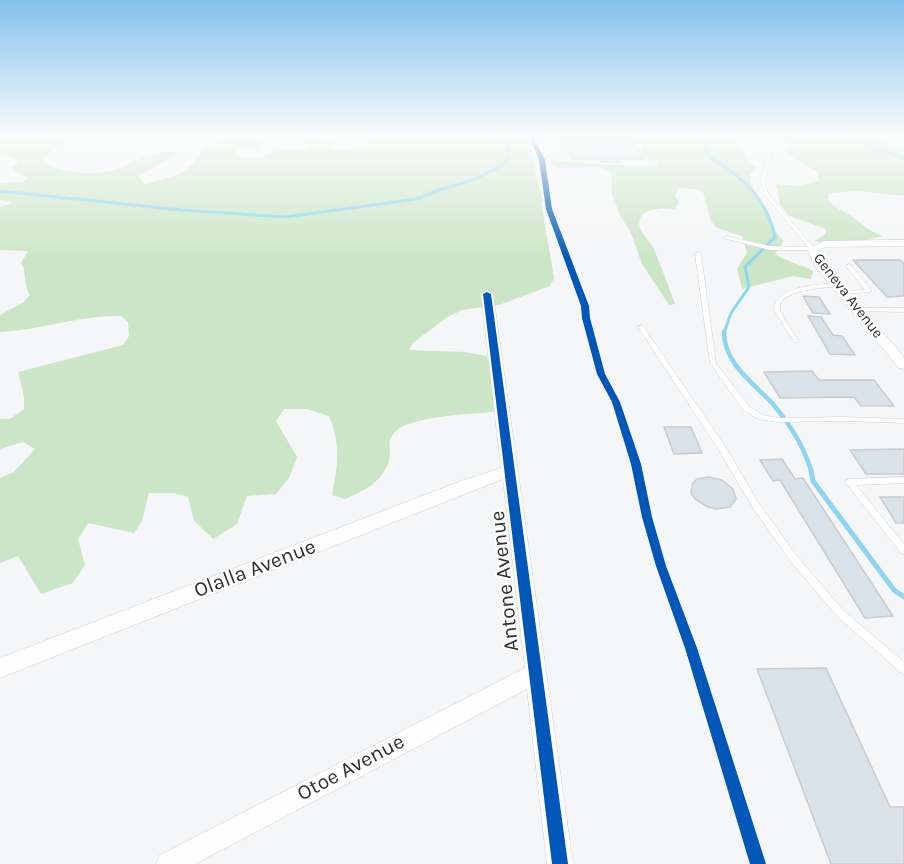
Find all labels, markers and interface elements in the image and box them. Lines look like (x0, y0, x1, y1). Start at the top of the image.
street label: Geneva Avenue (809, 250, 887, 342)
street label: Antone Avenue (485, 509, 525, 653)
street label: Olalla Avenue (191, 534, 319, 604)
street label: Otoe Avenue (293, 729, 409, 807)

